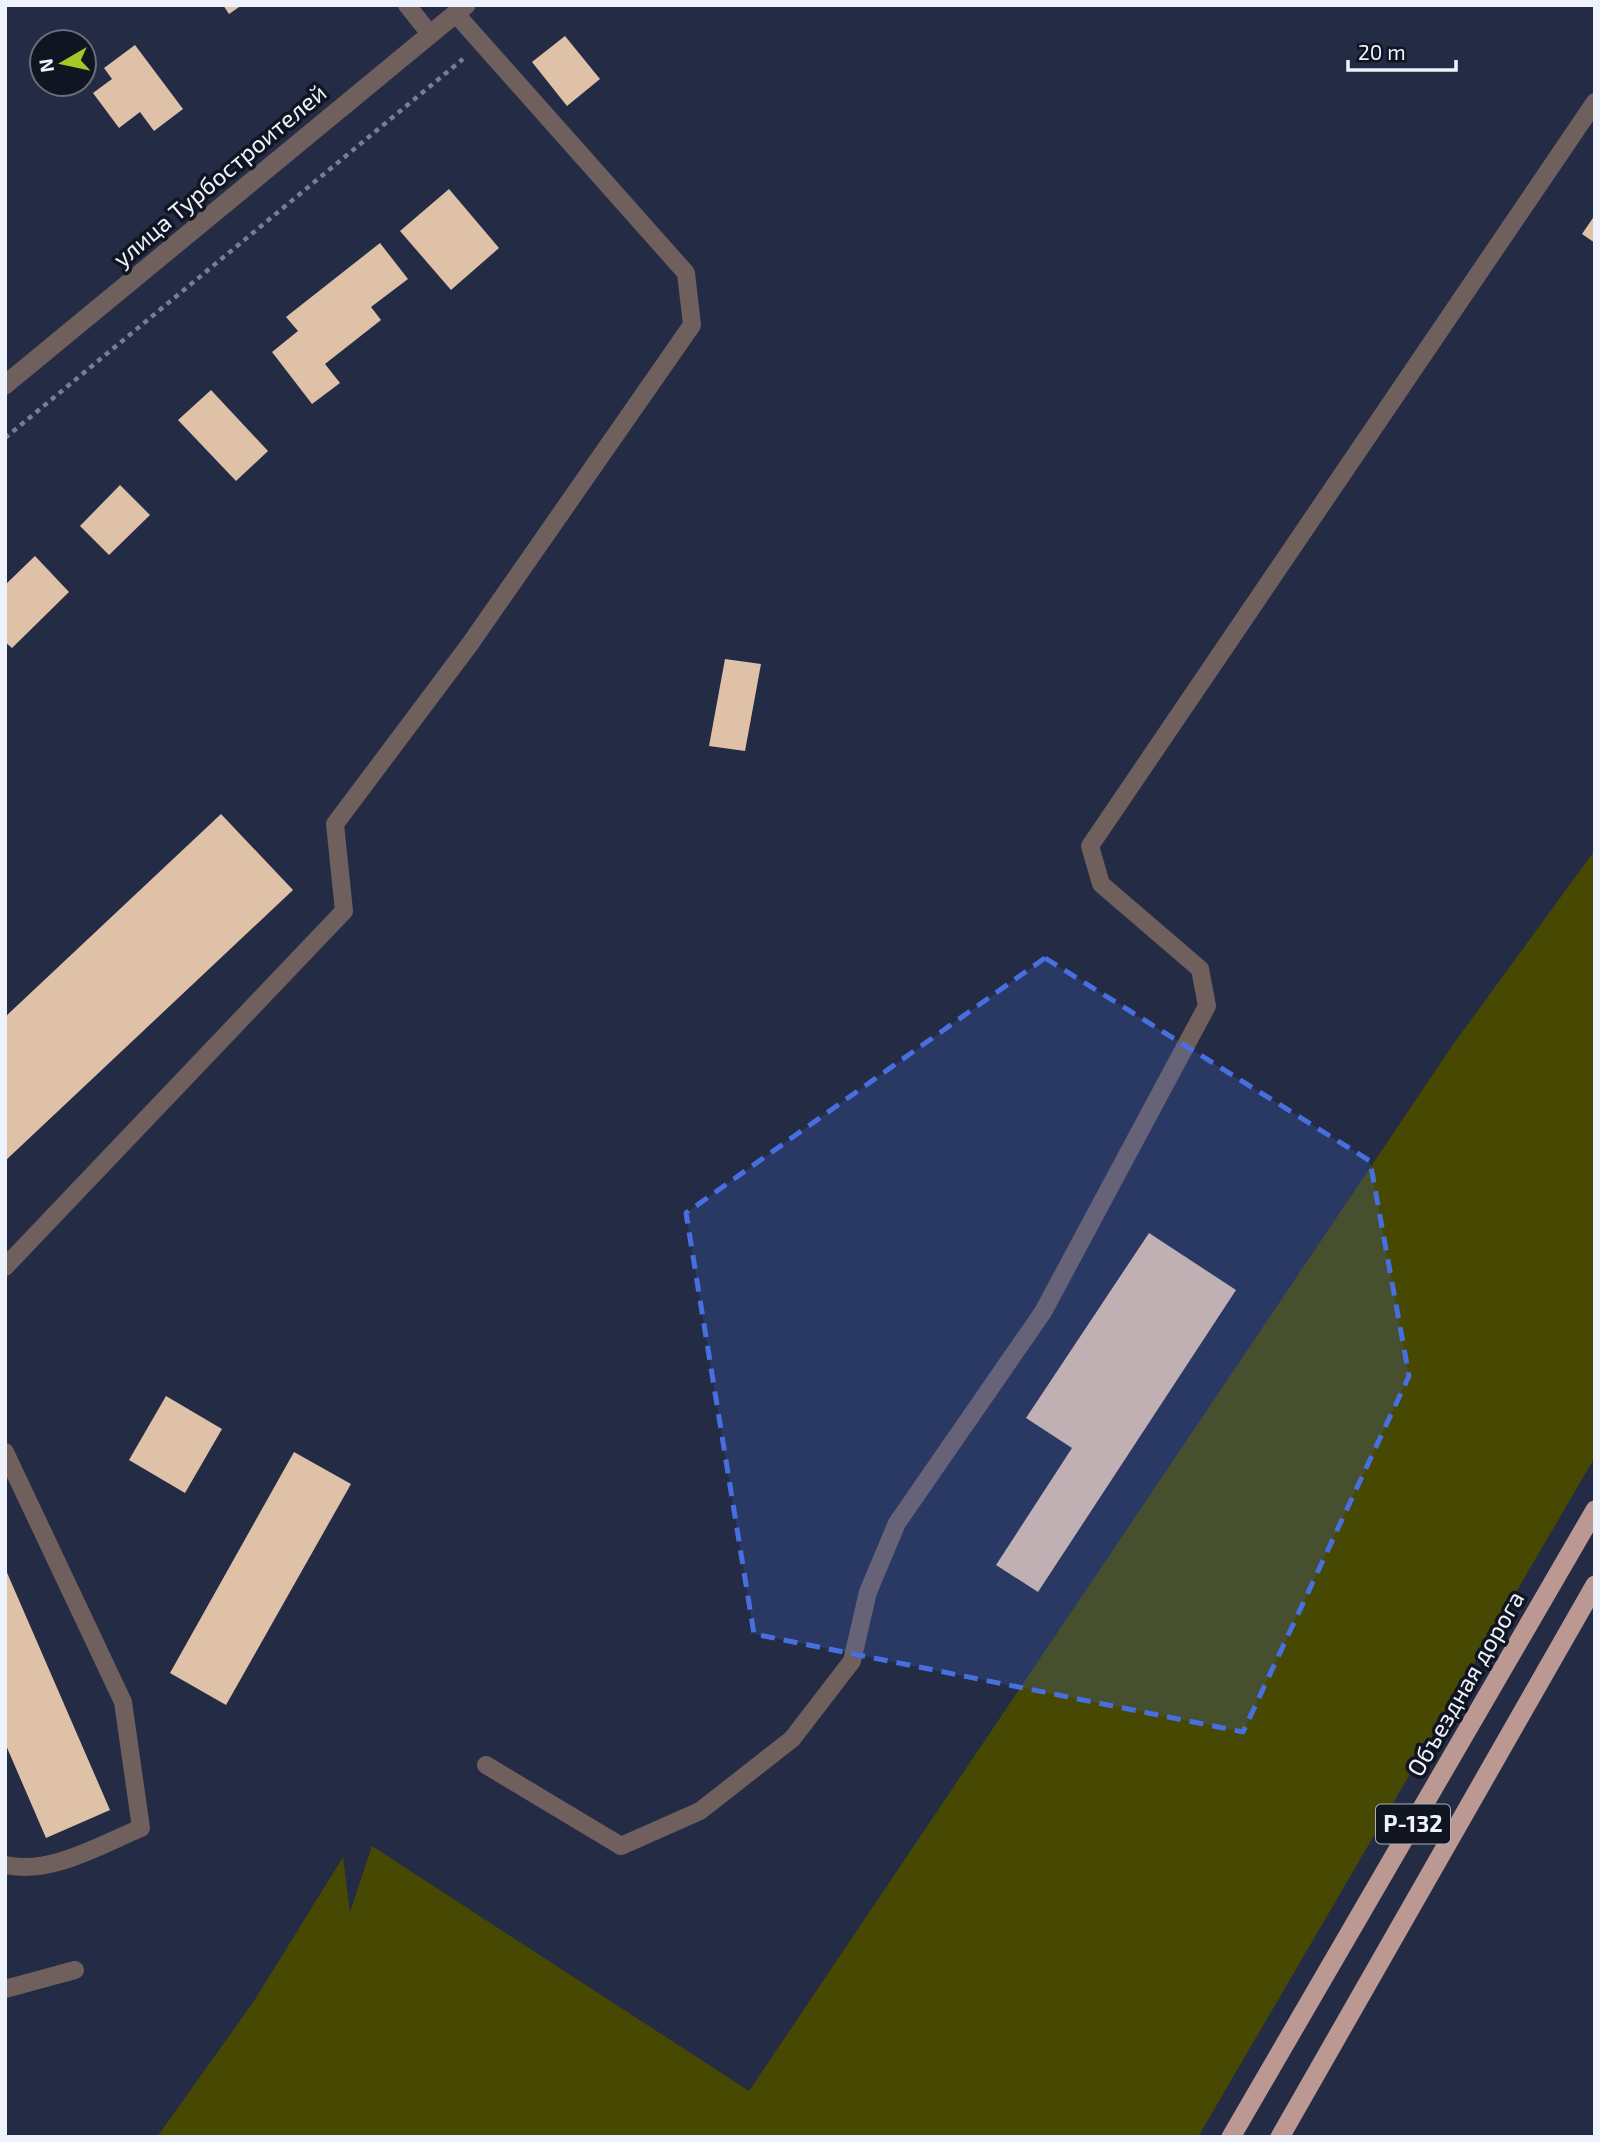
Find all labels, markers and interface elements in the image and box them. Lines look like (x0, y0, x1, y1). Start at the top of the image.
north arrow (28, 28, 98, 98)
scale bar (1348, 28, 1456, 72)
text: 20 m (1358, 39, 1406, 64)
text: N (33, 57, 58, 74)
street label: улица Турбостроителей (107, 77, 332, 273)
street label: Объездная дорога (1400, 1585, 1530, 1781)
road number: Р-132 (1376, 1804, 1450, 1843)

